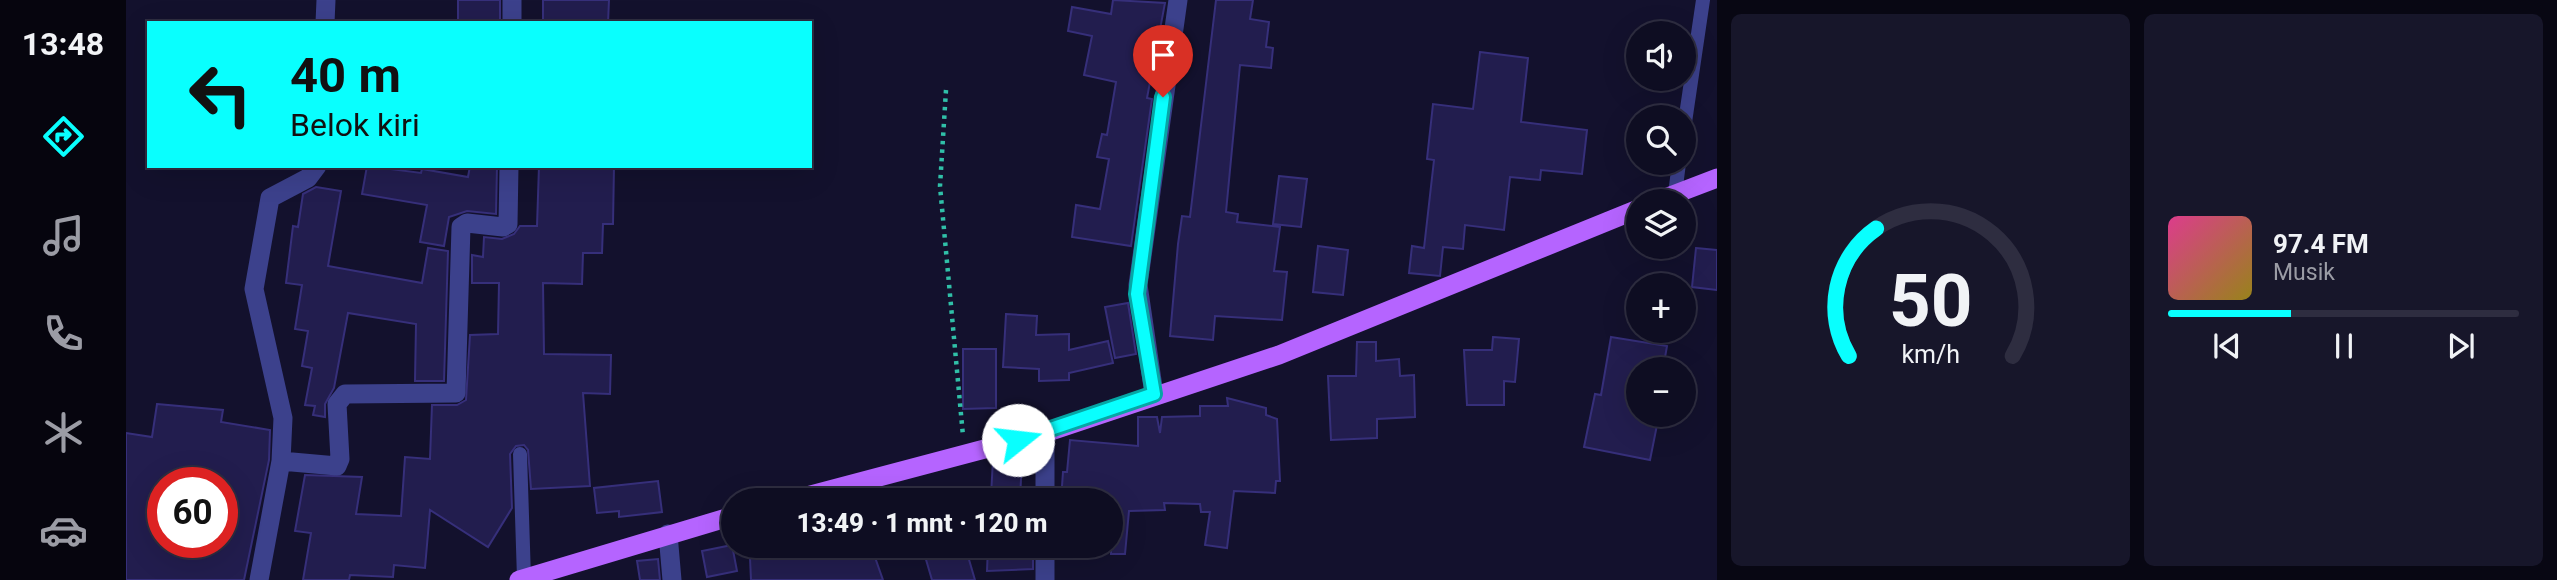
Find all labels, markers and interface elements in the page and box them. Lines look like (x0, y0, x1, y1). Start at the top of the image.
map controls (1626, 21, 1696, 427)
button: sound (1626, 21, 1696, 91)
text: 13:48 (22, 25, 104, 63)
pin (1133, 25, 1193, 97)
icon: arrive (1144, 36, 1182, 74)
text: 40 m (290, 47, 401, 104)
icon: left (175, 49, 266, 140)
button: search (1626, 105, 1696, 175)
text: Belok kiri (290, 106, 420, 144)
icon: directions (39, 112, 88, 161)
button: layers (1626, 189, 1696, 259)
icon: music (39, 211, 88, 260)
text: 97.4 FM (2273, 229, 2369, 259)
text: 50 (1889, 258, 1972, 344)
text: Musik (2273, 259, 2335, 286)
button: + (1626, 273, 1696, 343)
icon: phone (39, 309, 88, 358)
icon: previous (2208, 327, 2246, 365)
icon: pause (2325, 327, 2363, 365)
icon: next (2442, 327, 2480, 365)
text: km/h (1901, 340, 1960, 369)
button: − (1626, 357, 1696, 427)
position arrow (981, 403, 1055, 477)
icon: climate (39, 408, 88, 457)
speed limit sign: 60 (147, 467, 238, 558)
icon: car (39, 506, 88, 555)
text: 13:49 · 1 mnt · 120 m (797, 508, 1047, 538)

